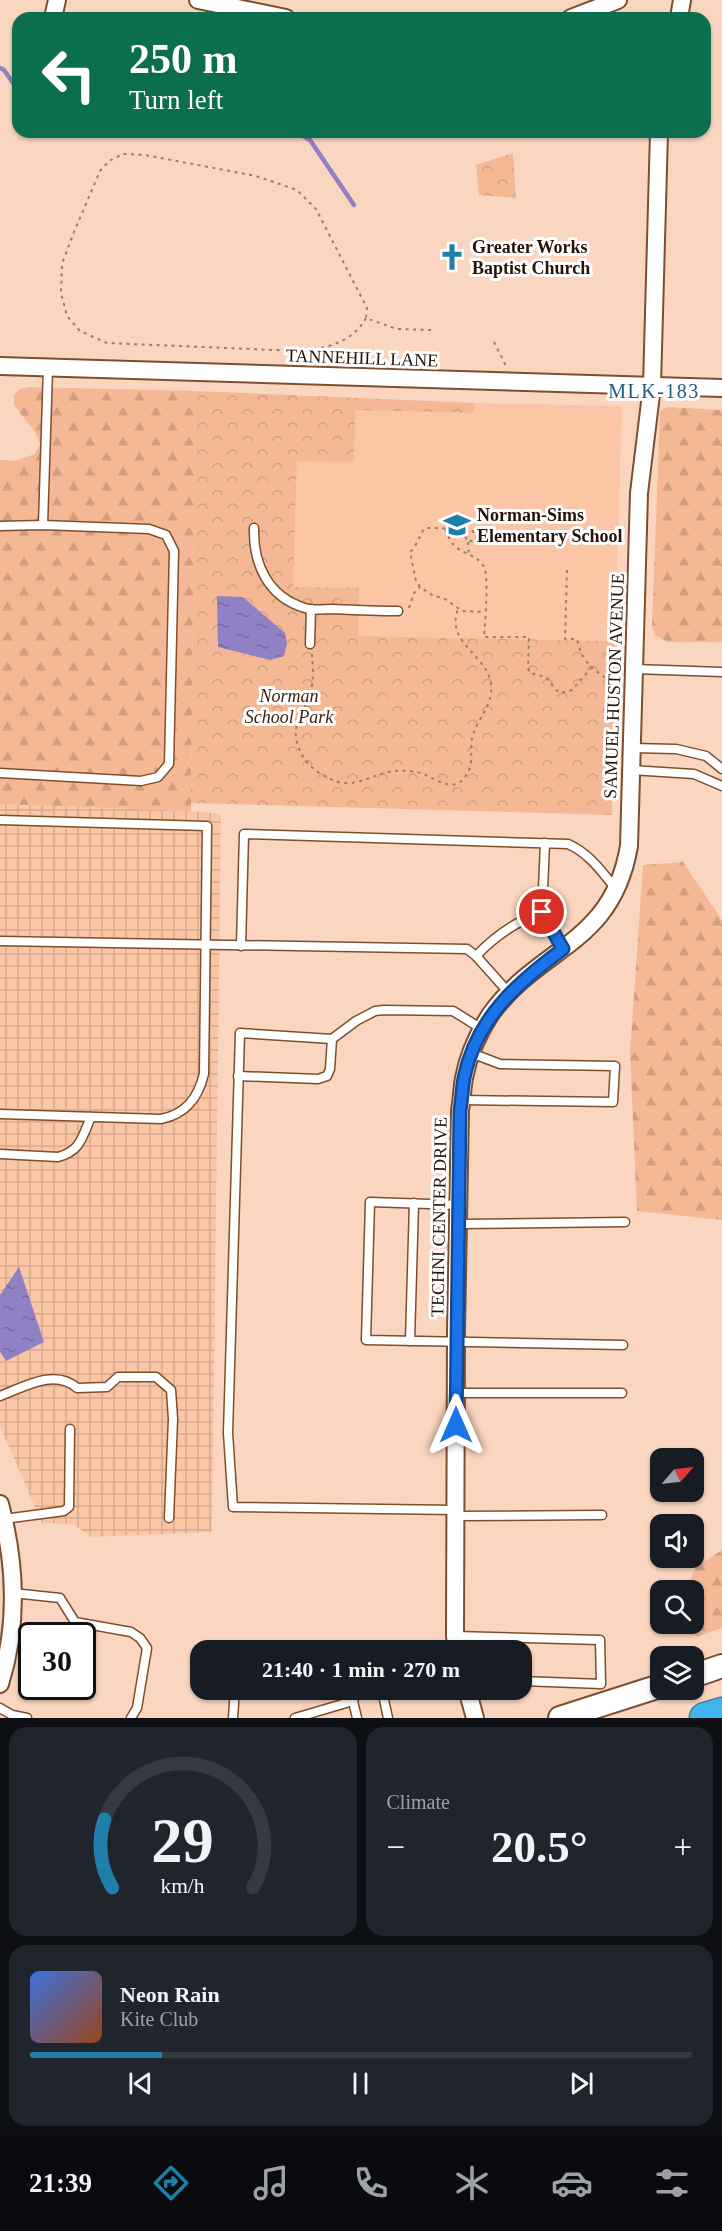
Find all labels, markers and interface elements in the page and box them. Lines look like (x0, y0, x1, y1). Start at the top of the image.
icon: left (30, 36, 108, 114)
text: 250 m (129, 36, 238, 82)
text: Turn left (129, 85, 223, 115)
place label: Greater Works Baptist Church (472, 237, 590, 278)
church icon: Greater Works Baptist Church (437, 242, 467, 272)
street label: TANNEHILL LANE (286, 345, 438, 371)
district label: MLK-183 (608, 380, 700, 402)
place label: Norman-Sims Elementary School (477, 505, 623, 546)
school or university icon: Norman-Sims Elementary School (442, 510, 472, 540)
street label: SAMUEL HUSTON AVENUE (600, 573, 628, 799)
park label: Norman School Park (245, 686, 334, 727)
pin (516, 886, 567, 937)
icon: arrive (525, 895, 558, 928)
street label: TECHNI CENTER DRIVE (427, 1117, 451, 1317)
position arrow (424, 1393, 488, 1457)
north arrow (650, 1448, 704, 1502)
map controls (650, 1448, 704, 1700)
button: sound (650, 1514, 704, 1568)
button: search (650, 1580, 704, 1634)
speed limit sign: 30 (18, 1622, 96, 1700)
button: layers (650, 1646, 704, 1700)
text: 21:40 · 1 min · 270 m (262, 1657, 460, 1682)
text: Climate (387, 1791, 450, 1813)
text: 29 (152, 1806, 214, 1875)
text: 20.5° (491, 1822, 588, 1872)
text: − (387, 1829, 405, 1865)
text: + (673, 1829, 692, 1865)
text: km/h (161, 1875, 205, 1899)
text: Neon Rain (120, 1982, 220, 2007)
text: Kite Club (120, 2008, 198, 2030)
icon: previous (124, 2067, 157, 2100)
icon: pause (344, 2067, 377, 2100)
icon: next (565, 2067, 598, 2100)
icon: directions (150, 2162, 192, 2204)
icon: music (250, 2162, 292, 2204)
icon: phone (350, 2162, 392, 2204)
icon: climate (451, 2162, 493, 2204)
icon: car (551, 2162, 593, 2204)
icon: filters (651, 2162, 693, 2204)
text: 21:39 (29, 2168, 92, 2198)

